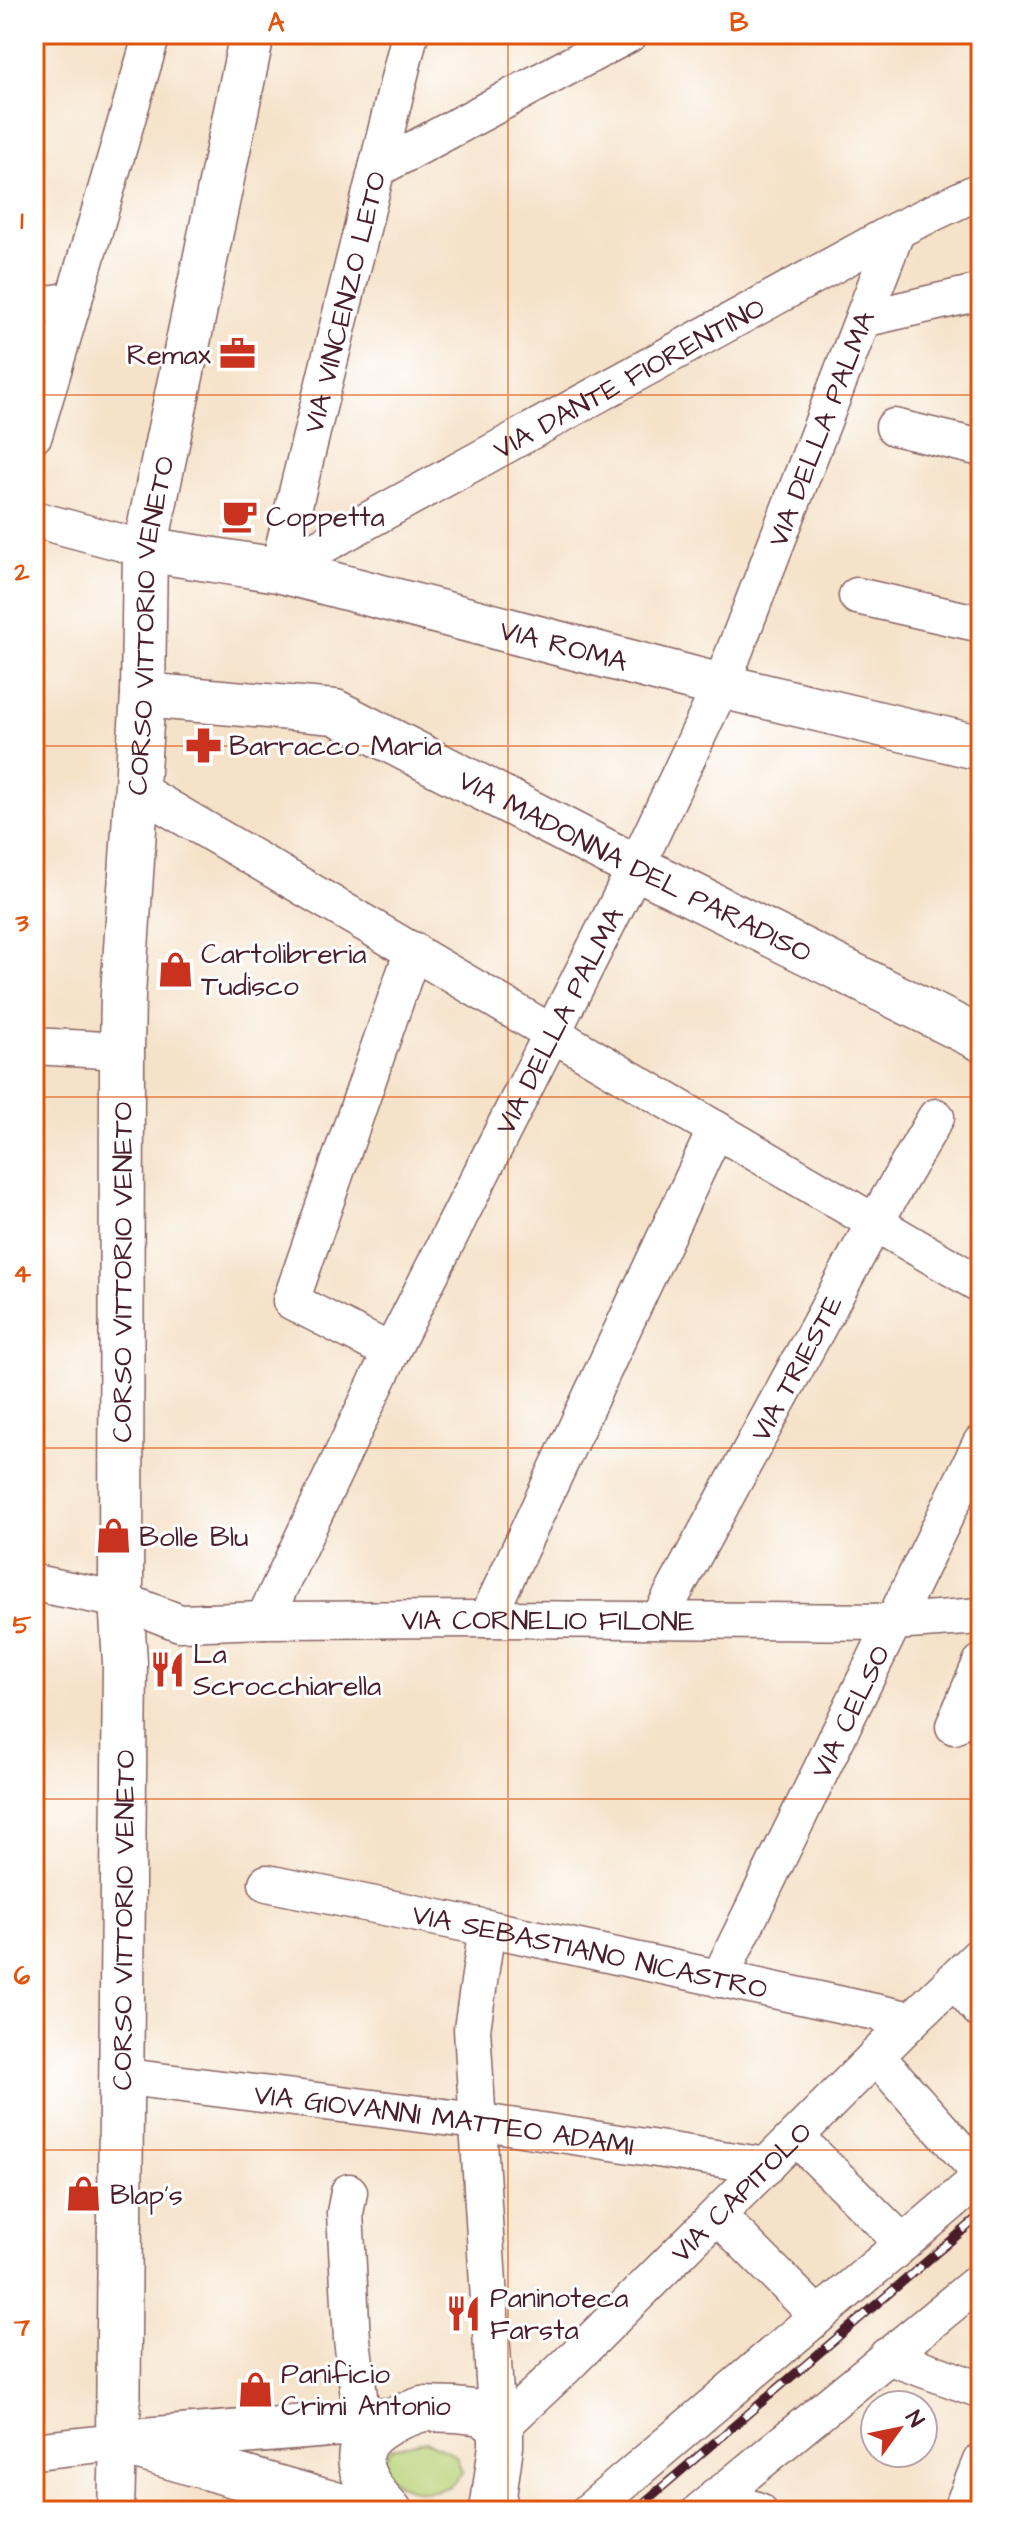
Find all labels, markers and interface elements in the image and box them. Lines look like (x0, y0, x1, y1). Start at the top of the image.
text: A (268, 5, 285, 41)
text: B (730, 5, 749, 41)
street label: VIA VINCENZO LETO (294, 167, 396, 437)
text: 1 (20, 203, 24, 239)
street label: VIA DANTE FIORENTINO (487, 288, 772, 469)
street label: VIA DELLA PALMA (759, 305, 885, 553)
office icon: Remax (218, 335, 256, 373)
place label: Remax (127, 336, 212, 375)
street label: CORSO VITTORIO VENETO (118, 453, 185, 796)
cafe icon: Coppetta (221, 497, 259, 535)
place label: Coppetta (266, 498, 385, 537)
text: 2 (14, 554, 30, 590)
street label: VIA ROMA (495, 611, 632, 682)
pharmacy icon: Barracco Maria (184, 726, 222, 764)
place label: Barracco Maria (229, 727, 442, 766)
street label: VIA MADONNA DEL PARADISO (451, 761, 818, 973)
street label: VIA DELLA PALMA (486, 901, 634, 1141)
text: 3 (14, 905, 29, 941)
place label: Cartolibreria Tudisco (201, 935, 366, 1006)
shop icon: Cartolibreria Tudisco (156, 950, 194, 988)
street label: CORSO VITTORIO VENETO (103, 1102, 143, 1443)
text: 4 (13, 1256, 31, 1292)
street label: VIA TRIESTE (741, 1288, 853, 1449)
shop icon: Bolle Blu (94, 1517, 132, 1555)
place label: Bolle Blu (139, 1518, 248, 1557)
street label: VIA CORNELIO FILONE (401, 1601, 695, 1642)
text: 5 (13, 1607, 32, 1643)
place label: La Scrocchiarella (193, 1635, 381, 1706)
street label: VIA CELSO (802, 1639, 900, 1785)
restaurant icon: La Scrocchiarella (148, 1650, 186, 1688)
street label: CORSO VITTORIO VENETO (103, 1749, 145, 2091)
street label: VIA SEBASTIANO NICASTRO (409, 1895, 771, 2009)
text: 6 (14, 1958, 31, 1994)
street label: VIA GIOVANNI MATTEO ADAMI (252, 2075, 637, 2166)
street label: VIA CAPITOLO (662, 2113, 821, 2272)
shop icon: Blap's (65, 2175, 103, 2213)
place label: Blap's (110, 2176, 183, 2215)
place label: Paninoteca Farsta (490, 2279, 629, 2350)
restaurant icon: Paninoteca Farsta (445, 2294, 483, 2332)
text: 7 (13, 2309, 30, 2345)
place label: Panificio Crimi Antonio (281, 2355, 451, 2426)
shop icon: Panificio Crimi Antonio (236, 2370, 274, 2408)
north arrow (859, 2389, 939, 2469)
text: N (898, 2405, 931, 2433)

